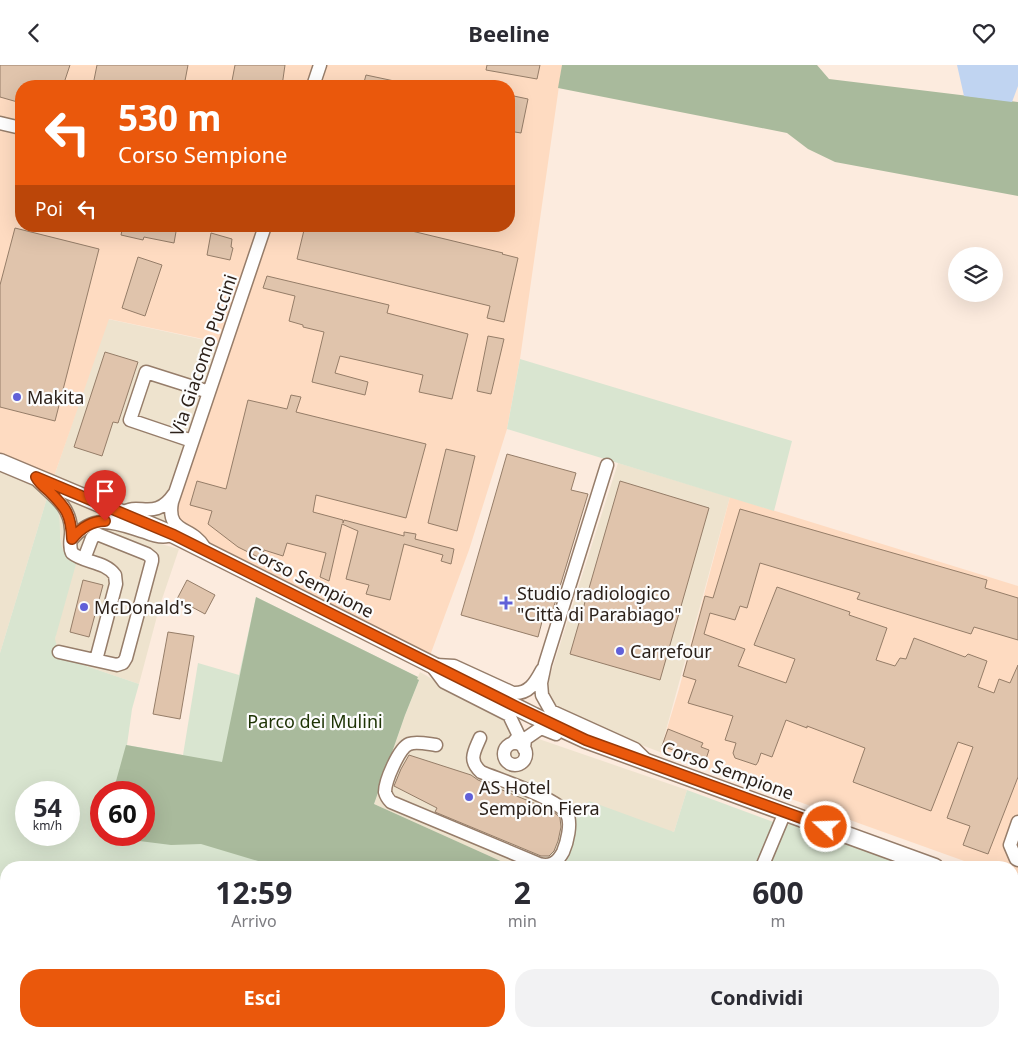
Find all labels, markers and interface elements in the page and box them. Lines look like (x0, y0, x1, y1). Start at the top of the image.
text: Beeline (468, 18, 550, 48)
icon: back (20, 19, 48, 47)
icon: heart (970, 19, 998, 47)
text: 530 m (118, 94, 221, 141)
icon: left (35, 100, 100, 165)
text: Corso Sempione (118, 139, 287, 169)
icon: left (73, 195, 101, 223)
text: Poi (35, 196, 63, 222)
map controls (948, 247, 1003, 302)
button: layers (948, 247, 1003, 302)
street label: Via Giacomo Puccini (164, 271, 242, 439)
place label: Makita (27, 385, 84, 409)
marker: Makita (11, 391, 23, 403)
pin (84, 470, 126, 521)
icon: arrive (91, 477, 119, 505)
street label: Corso Sempione (244, 539, 378, 623)
place label: Studio radiologico "Città di Parabiago" (517, 581, 682, 626)
place label: McDonald's (94, 595, 192, 619)
marker: Studio radiologico "Città di Parabiago" (499, 596, 513, 610)
marker: McDonald's (78, 601, 90, 613)
place label: Carrefour (630, 639, 712, 663)
marker: Carrefour (614, 645, 626, 657)
park label: Parco dei Mulini (247, 709, 383, 733)
street label: Corso Sempione (659, 735, 797, 805)
place label: AS Hotel Sempion Fiera (479, 775, 600, 820)
speed limit sign: 60 (90, 781, 155, 846)
text: 54 (33, 790, 62, 824)
marker: AS Hotel Sempion Fiera (463, 791, 475, 803)
position arrow (799, 800, 851, 852)
text: km/h (33, 817, 62, 834)
text: 12:59 (215, 872, 292, 913)
text: 2 (514, 872, 531, 913)
text: 600 (752, 872, 804, 913)
text: Arrivo (231, 910, 277, 932)
text: min (508, 910, 537, 932)
text: m (770, 910, 785, 932)
button: Esci (20, 969, 505, 1027)
button: Condividi (515, 969, 999, 1027)

